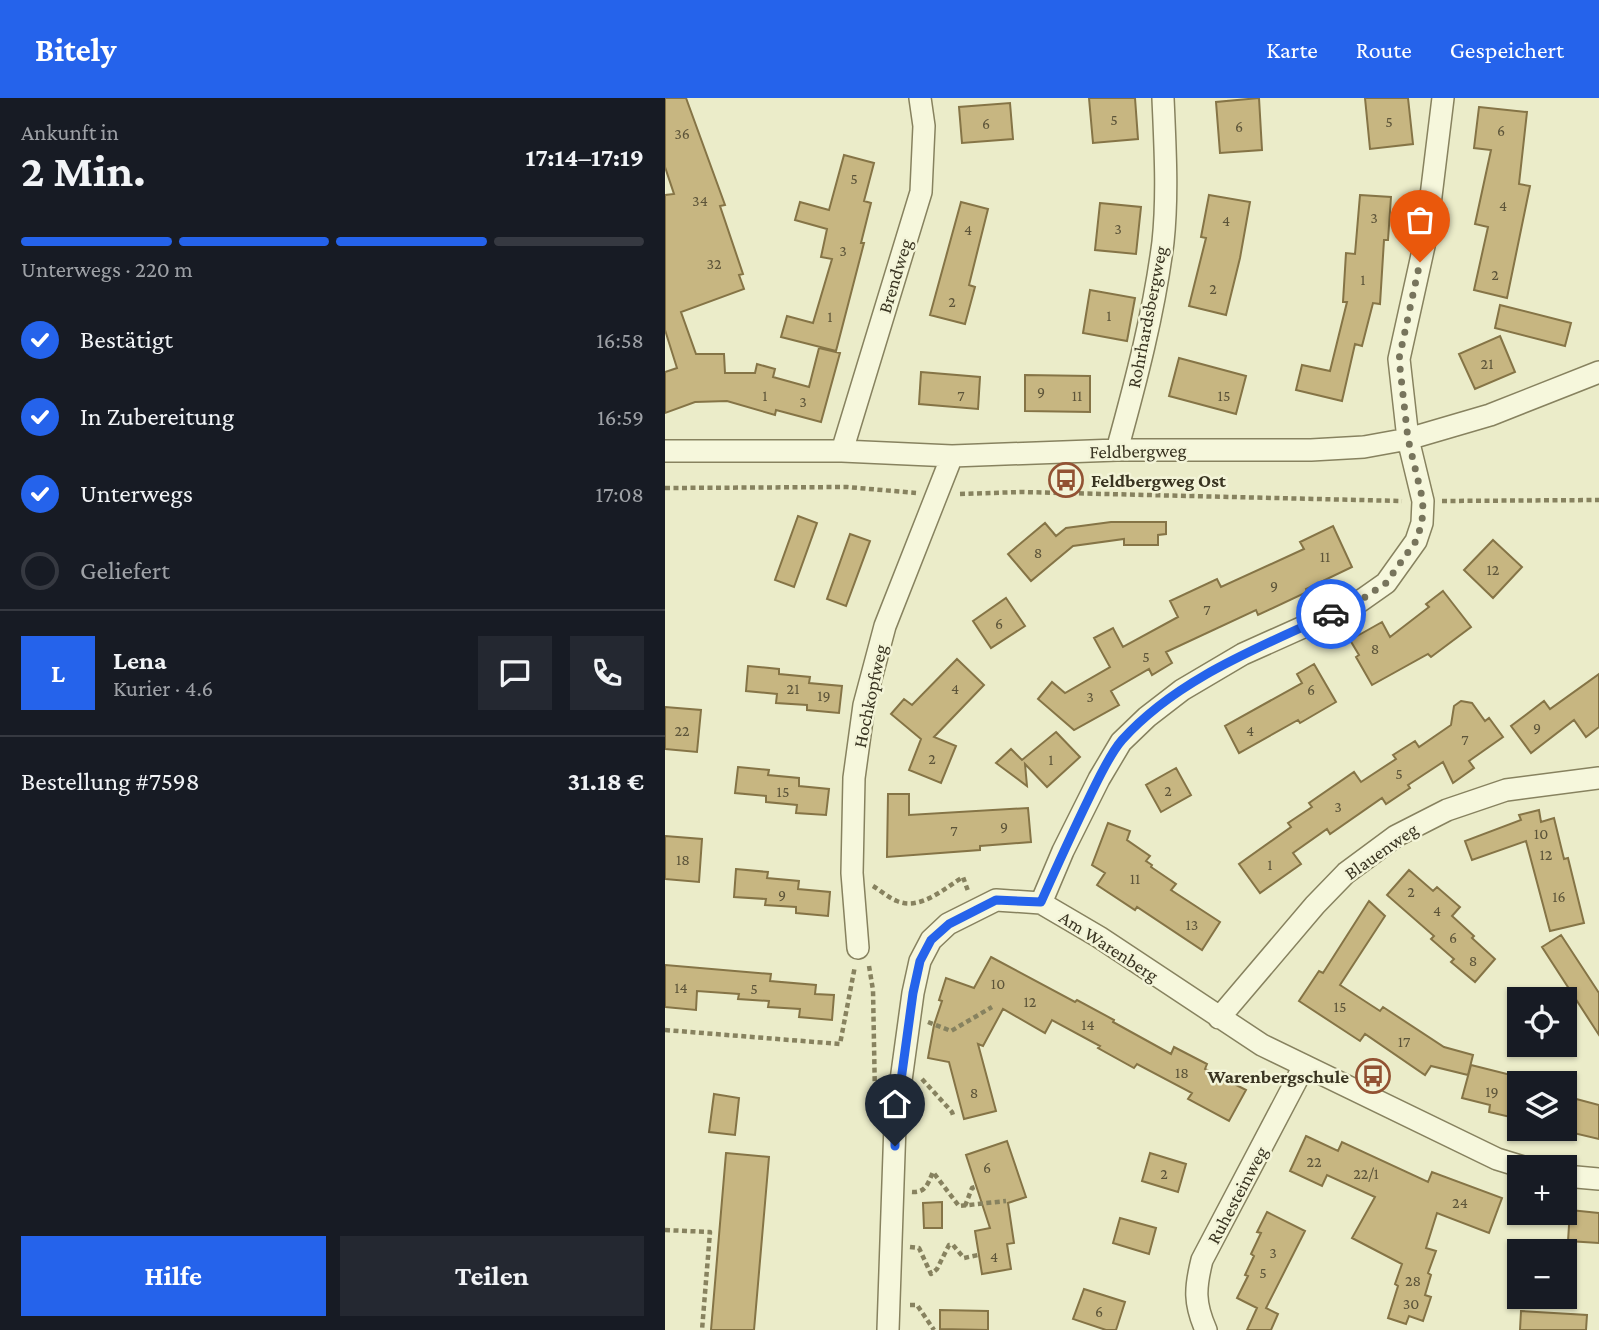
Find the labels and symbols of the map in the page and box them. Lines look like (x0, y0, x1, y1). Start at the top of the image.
house number: 5 (1110, 111, 1118, 128)
house number: 5 (1385, 113, 1393, 130)
house number: 6 (982, 115, 990, 132)
house number: 6 (1235, 118, 1243, 135)
house number: 6 (1497, 122, 1505, 139)
house number: 36 (674, 125, 690, 142)
house number: 5 (850, 170, 858, 187)
pin (1390, 190, 1450, 262)
house number: 34 (692, 192, 708, 209)
house number: 4 (1499, 197, 1507, 214)
house number: 3 (1370, 209, 1378, 226)
house number: 4 (1222, 212, 1230, 229)
house number: 3 (1114, 220, 1122, 237)
house number: 4 (964, 221, 972, 238)
street label: Brendweg (874, 236, 916, 316)
house number: 3 (839, 242, 847, 259)
street label: Rohrhardsbergweg (1123, 244, 1171, 390)
house number: 32 (706, 255, 722, 272)
house number: 2 (1491, 266, 1499, 283)
house number: 1 (1360, 271, 1366, 288)
house number: 2 (1209, 280, 1217, 297)
house number: 2 (948, 293, 956, 310)
house number: 1 (1106, 307, 1112, 324)
house number: 1 (827, 308, 833, 325)
house number: 21 (1481, 355, 1493, 372)
house number: 9 (1037, 383, 1045, 400)
house number: 1 (762, 387, 768, 404)
house number: 7 (957, 387, 965, 404)
house number: 11 (1072, 387, 1082, 404)
house number: 15 (1218, 387, 1230, 404)
house number: 3 (799, 393, 807, 410)
street label: Feldbergweg (1089, 440, 1187, 462)
bus stop icon: Feldbergweg Ost (1047, 461, 1085, 499)
place label: Feldbergweg Ost (1091, 470, 1226, 491)
house number: 8 (1034, 544, 1042, 561)
house number: 11 (1320, 548, 1330, 565)
house number: 12 (1487, 561, 1500, 578)
house number: 9 (1270, 577, 1278, 594)
courier (1296, 579, 1366, 649)
house number: 7 (1203, 601, 1211, 618)
house number: 6 (995, 615, 1003, 632)
house number: 8 (1371, 640, 1379, 657)
street label: Hochkopfweg (849, 642, 891, 750)
house number: 5 (1142, 648, 1150, 665)
house number: 21 (787, 680, 799, 697)
house number: 4 (951, 680, 959, 697)
house number: 6 (1307, 681, 1315, 698)
house number: 19 (817, 687, 831, 704)
house number: 3 (1086, 688, 1094, 705)
house number: 9 (1533, 719, 1541, 736)
house number: 22 (674, 722, 690, 739)
house number: 4 (1246, 722, 1254, 739)
house number: 7 (1461, 731, 1469, 748)
house number: 2 (928, 750, 936, 767)
house number: 1 (1048, 751, 1054, 768)
house number: 5 (1395, 765, 1403, 782)
house number: 2 (1164, 782, 1172, 799)
house number: 15 (777, 783, 789, 800)
house number: 3 (1334, 798, 1342, 815)
house number: 9 (1000, 818, 1008, 835)
street label: Blauenweg (1341, 818, 1421, 884)
house number: 7 (950, 822, 958, 839)
house number: 10 (1534, 825, 1548, 842)
house number: 12 (1540, 846, 1553, 863)
house number: 18 (676, 851, 690, 868)
house number: 1 (1267, 856, 1273, 873)
house number: 11 (1130, 870, 1140, 887)
house number: 2 (1407, 883, 1415, 900)
house number: 9 (778, 886, 786, 903)
house number: 16 (1552, 888, 1566, 905)
house number: 4 (1433, 902, 1441, 919)
street label: Am Warenberg (1056, 906, 1162, 986)
house number: 13 (1186, 916, 1198, 933)
house number: 6 (1449, 929, 1457, 946)
house number: 8 (1469, 952, 1477, 969)
house number: 10 (991, 975, 1005, 992)
house number: 14 (674, 979, 688, 996)
house number: 5 (750, 980, 758, 997)
house number: 12 (1024, 993, 1037, 1010)
house number: 15 (1334, 998, 1346, 1015)
house number: 14 (1081, 1016, 1095, 1033)
house number: 17 (1398, 1033, 1411, 1050)
bus stop icon: Warenbergschule (1354, 1057, 1392, 1095)
house number: 18 (1175, 1064, 1189, 1081)
place label: Warenbergschule (1207, 1066, 1349, 1087)
pin (865, 1074, 925, 1146)
house number: 19 (1485, 1083, 1499, 1100)
house number: 8 (970, 1084, 978, 1101)
street label: Ruhesteinweg (1203, 1143, 1271, 1247)
house number: 22 (1306, 1153, 1322, 1170)
house number: 6 (983, 1159, 991, 1176)
house number: 2 (1160, 1165, 1168, 1182)
house number: 22/1 (1353, 1165, 1379, 1182)
house number: 24 (1452, 1194, 1468, 1211)
house number: 3 (1269, 1244, 1277, 1261)
house number: 4 (990, 1248, 998, 1265)
house number: 5 (1259, 1264, 1267, 1281)
house number: 28 (1405, 1272, 1421, 1289)
house number: 30 (1403, 1295, 1419, 1312)
house number: 6 (1095, 1303, 1103, 1320)

